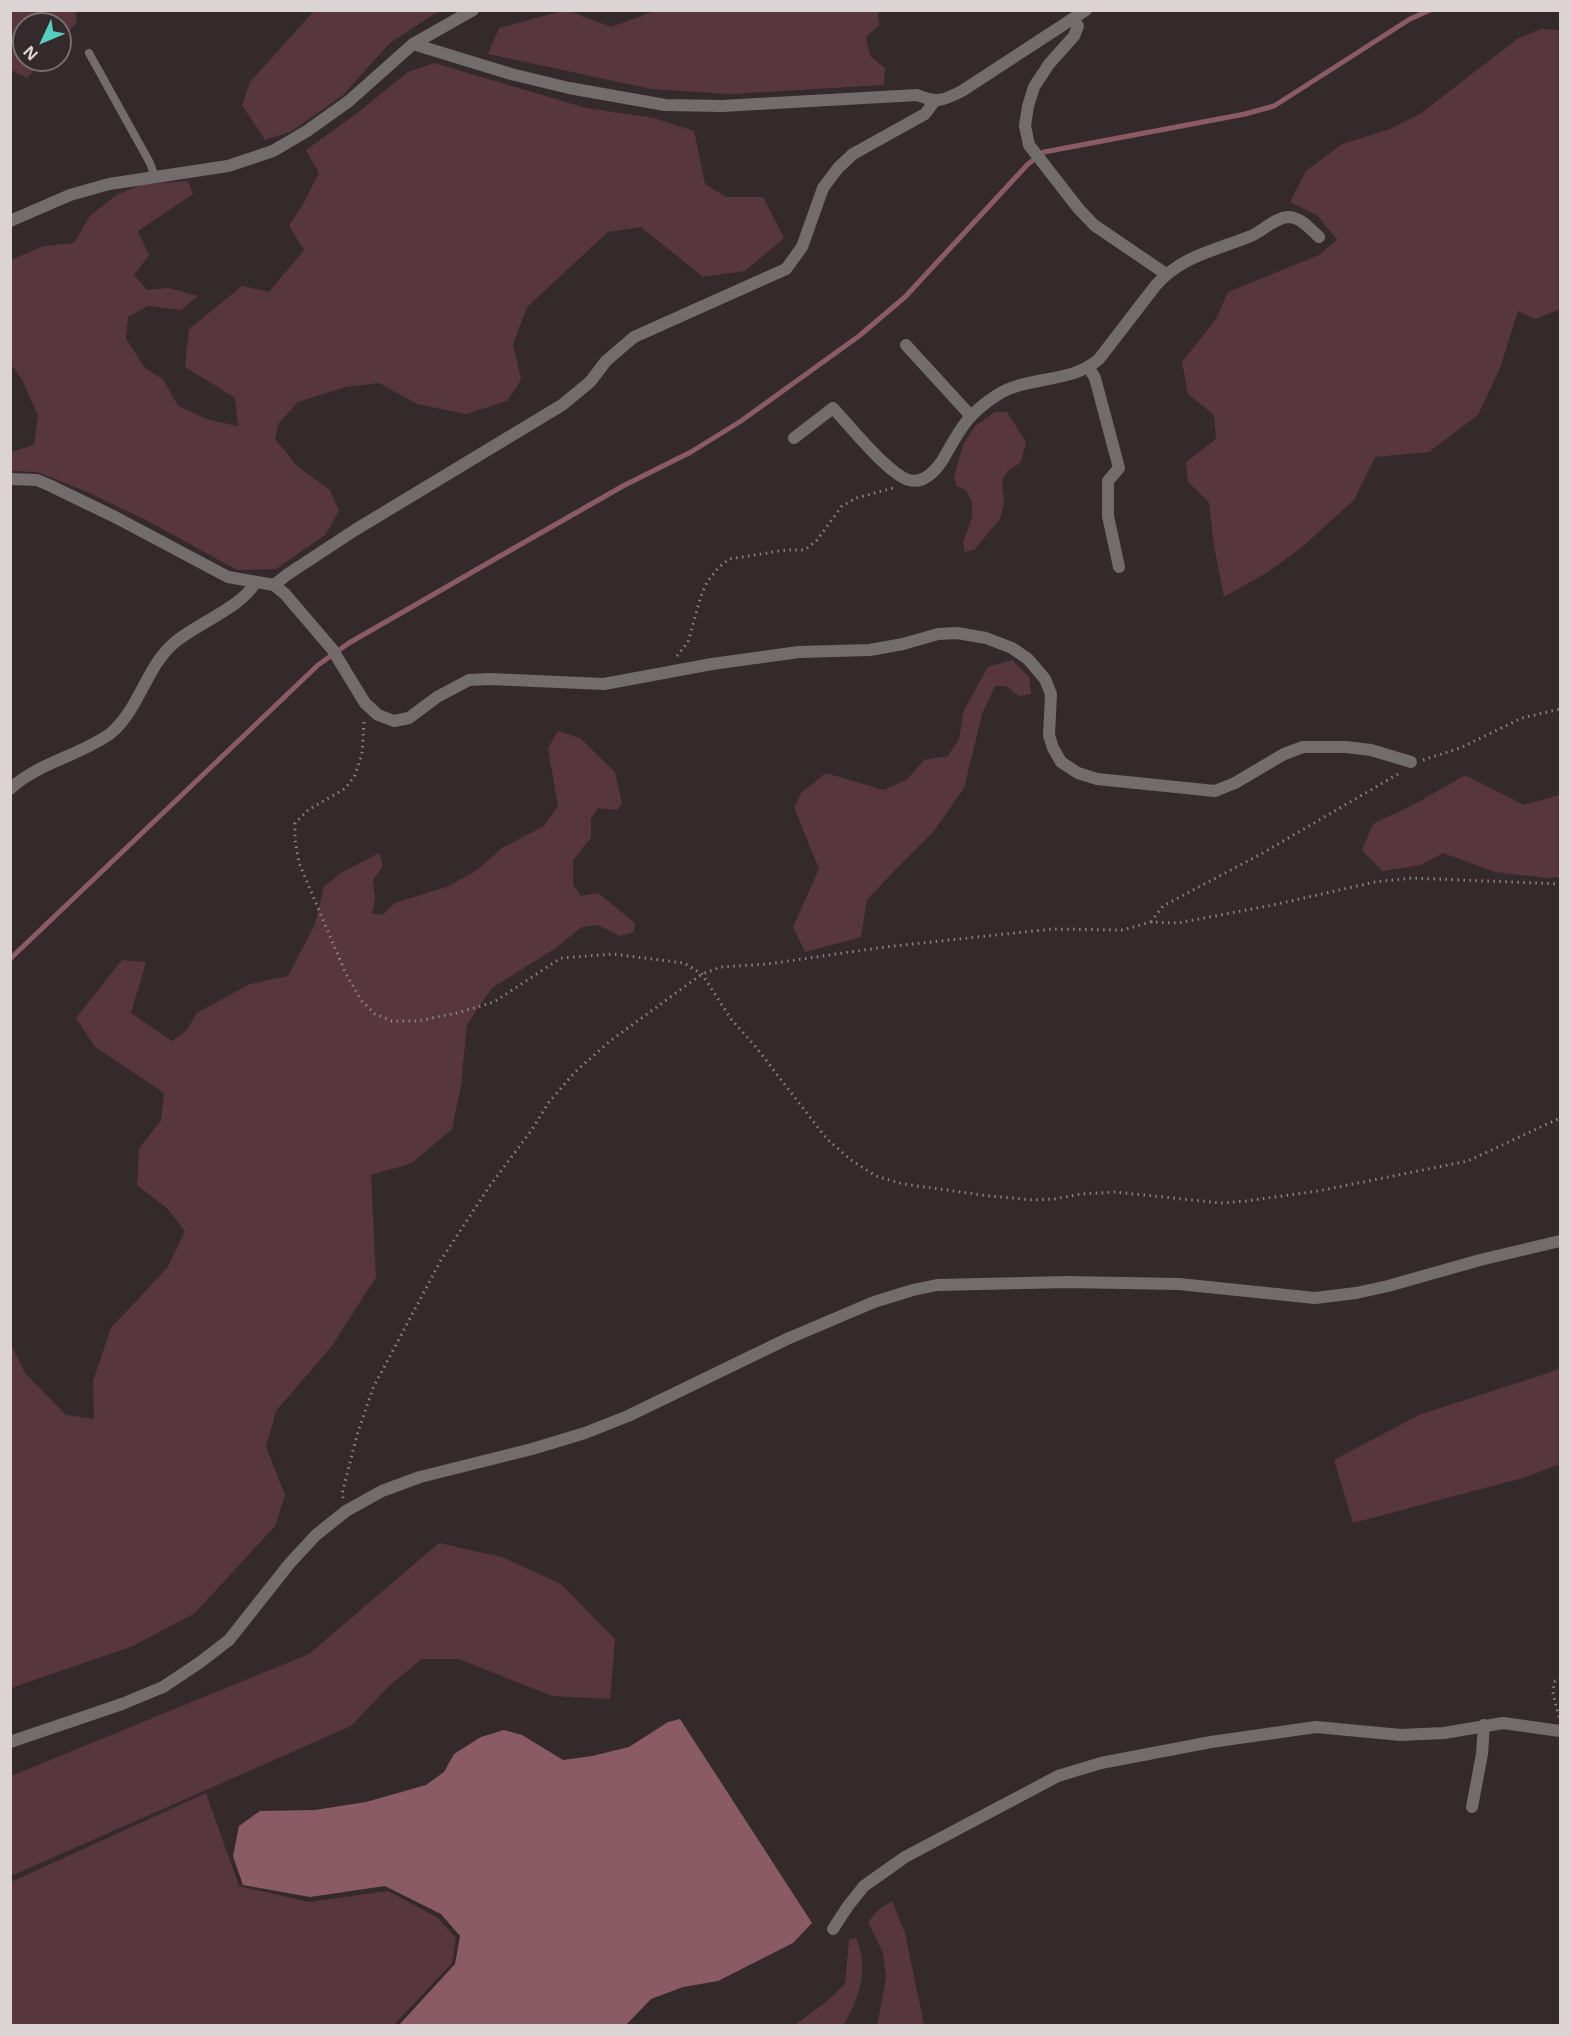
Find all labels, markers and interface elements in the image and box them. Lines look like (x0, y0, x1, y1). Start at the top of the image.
north arrow (12, 12, 72, 72)
text: N (18, 41, 43, 65)

